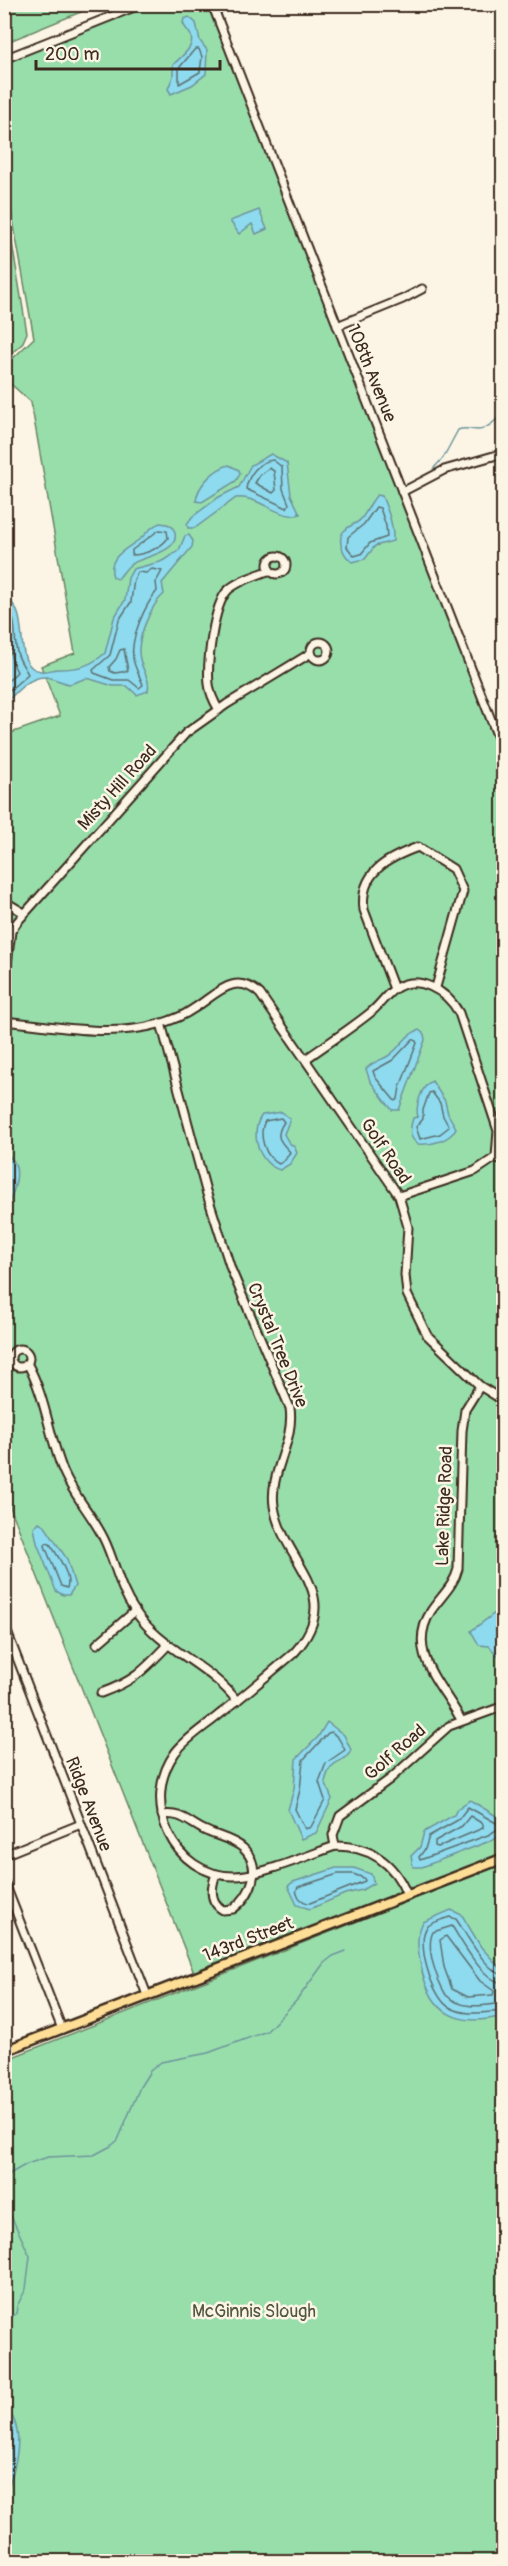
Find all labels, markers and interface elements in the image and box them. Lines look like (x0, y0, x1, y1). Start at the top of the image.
scale bar (36, 33, 220, 71)
text: 200 m (45, 43, 100, 66)
street label: 108th Avenue (342, 321, 402, 426)
street label: Misty Hill Road (73, 740, 162, 835)
street label: Golf Road (355, 1114, 416, 1189)
street label: Crystal Tree Drive (242, 1279, 313, 1411)
street label: Lake Ridge Road (431, 1446, 458, 1567)
street label: Golf Road (360, 1719, 431, 1785)
street label: Ridge Avenue (60, 1754, 117, 1855)
street label: 143rd Street (200, 1911, 297, 1967)
park label: McGinnis Slough (192, 2300, 316, 2323)

